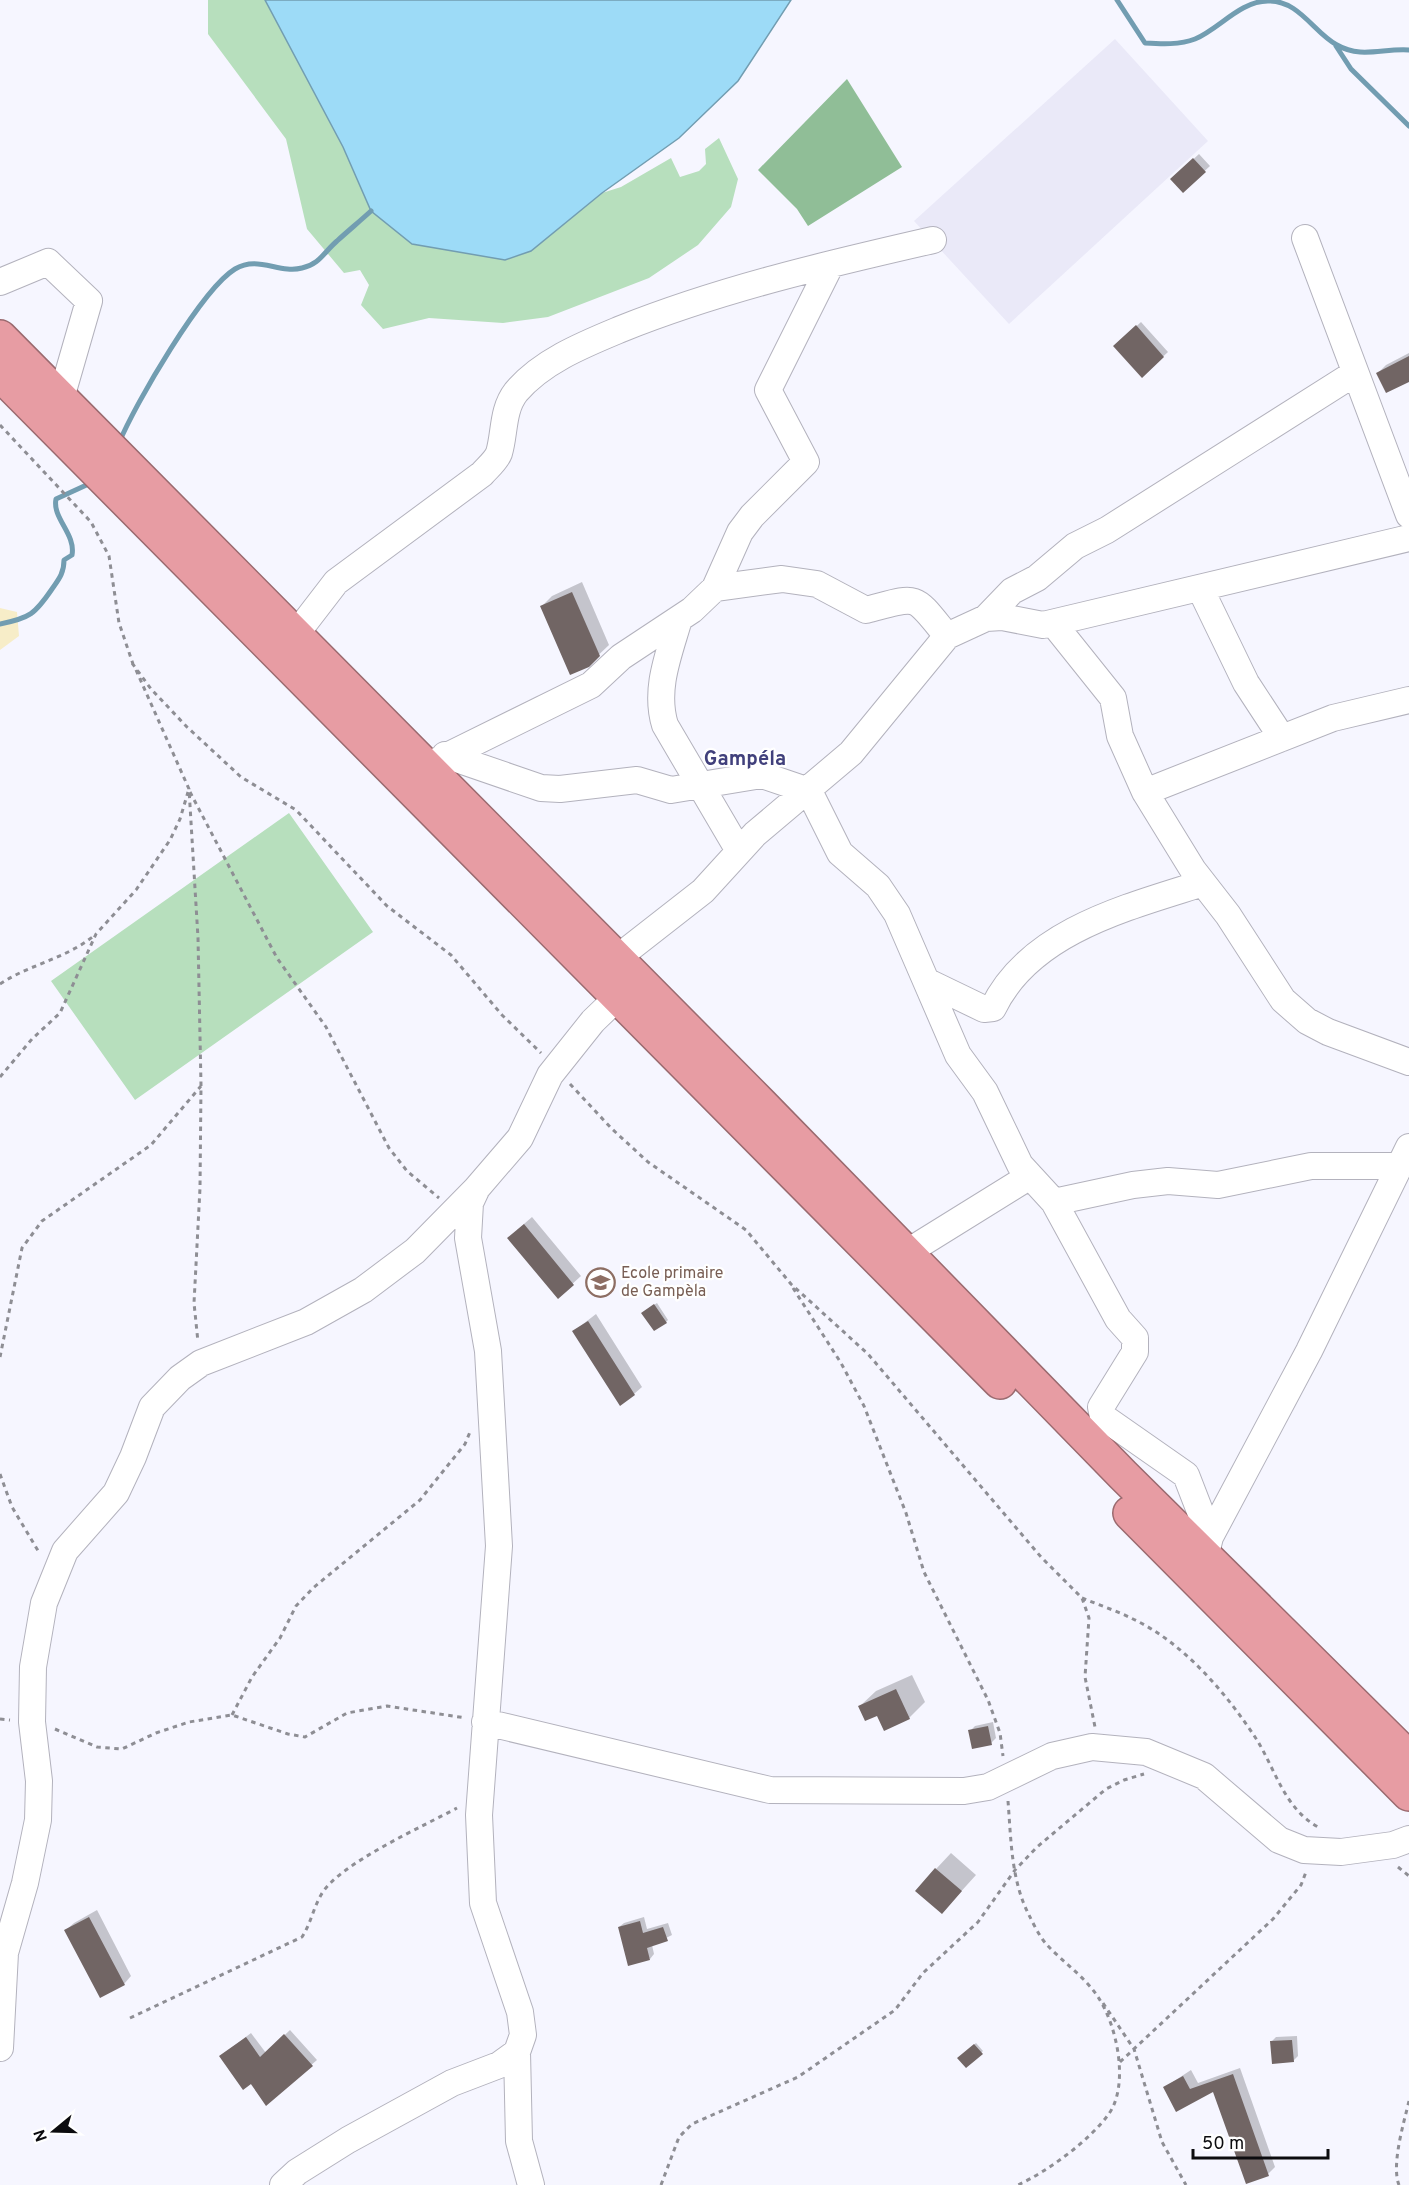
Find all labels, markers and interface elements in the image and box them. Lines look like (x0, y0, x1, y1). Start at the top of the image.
district label: Gampéla (704, 747, 786, 773)
place label: Ecole primaire de Gampèla (621, 1264, 723, 1302)
school or university icon: Ecole primaire de Gampèla (584, 1267, 616, 1299)
north arrow (24, 2101, 84, 2161)
scale bar (1193, 2122, 1328, 2160)
text: N (30, 2127, 53, 2144)
text: 50 m (1202, 2133, 1244, 2156)

